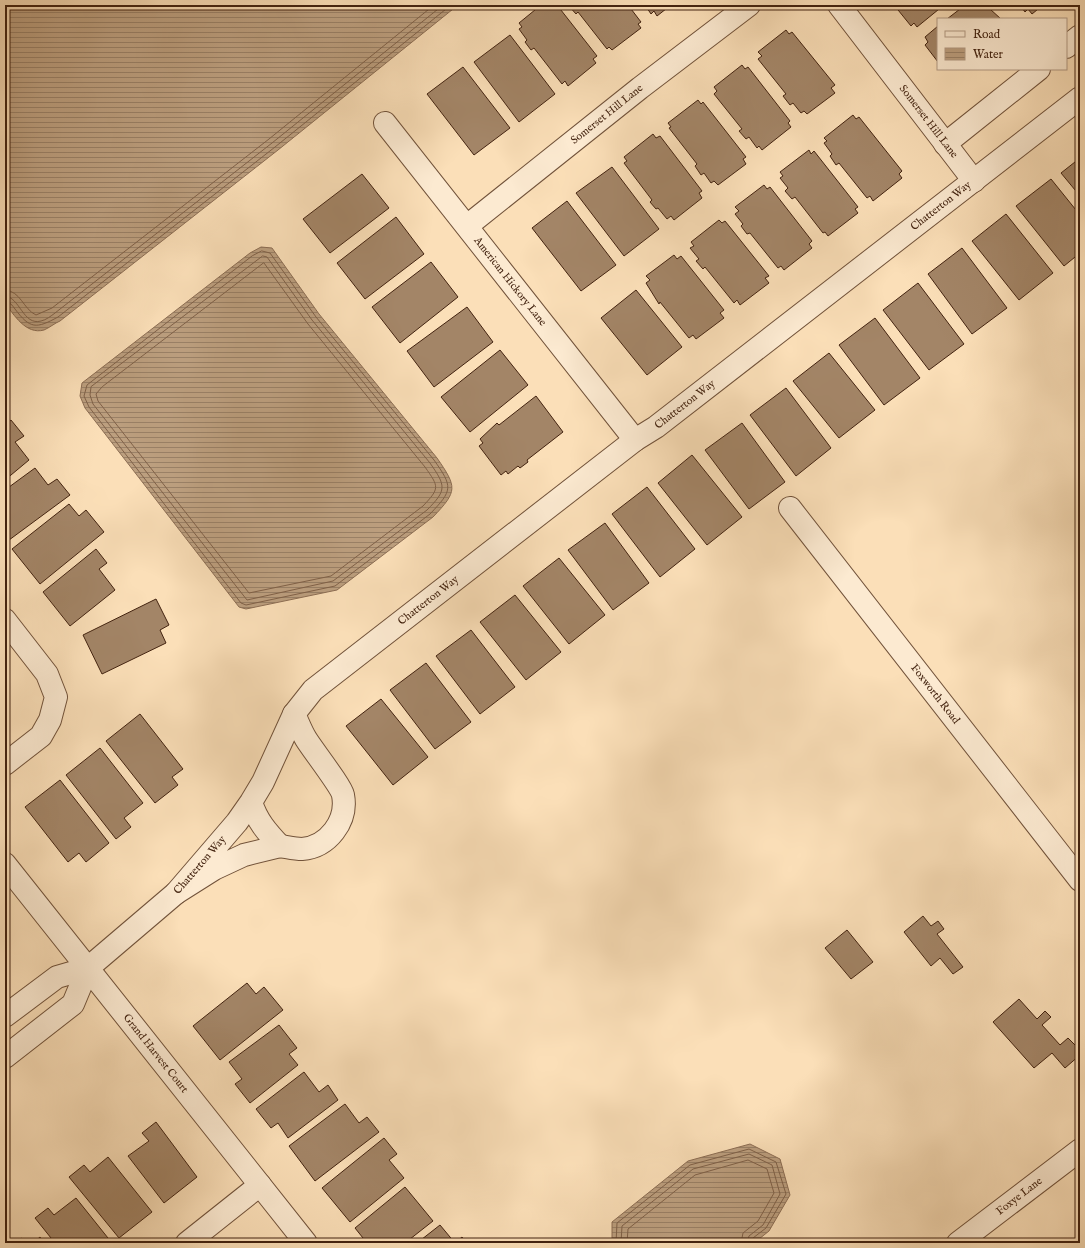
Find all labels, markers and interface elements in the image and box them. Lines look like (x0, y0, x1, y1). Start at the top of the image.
legend (937, 18, 1067, 70)
text: Road (973, 27, 1001, 42)
text: Water (973, 47, 1004, 62)
street label: Somerset Hill Lane (568, 81, 646, 147)
street label: Somerset Hill Lane (896, 82, 961, 161)
street label: Chatterton Way (908, 178, 974, 234)
street label: American Hickory Lane (470, 233, 550, 329)
street label: Chatterton Way (652, 376, 718, 432)
street label: Chatterton Way (395, 572, 462, 628)
street label: Foxworth Road (907, 661, 963, 727)
street label: Chatterton Way (171, 833, 229, 897)
street label: Grand Harvest Court (120, 1011, 191, 1096)
street label: Foxye Lane (993, 1174, 1045, 1218)

